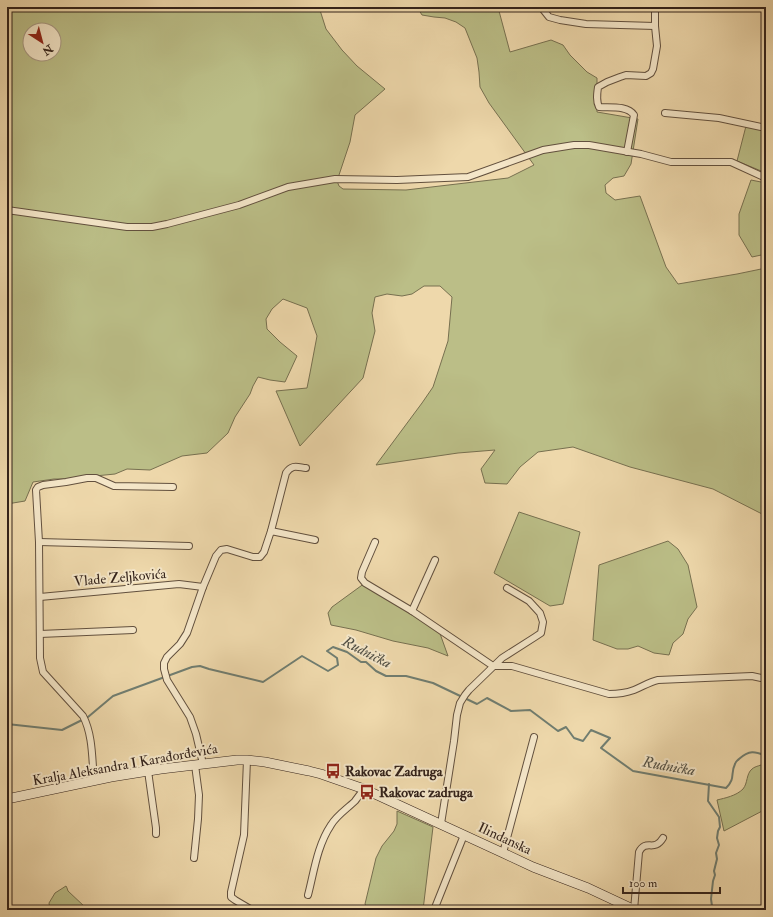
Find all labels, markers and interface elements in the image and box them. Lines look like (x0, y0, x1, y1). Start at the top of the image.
north arrow (22, 22, 62, 62)
text: N (39, 41, 56, 59)
street label: Vlade Zeljkovića (73, 565, 167, 590)
water label: Rudnička (338, 632, 395, 673)
street label: Kralja Aleksandra I Karađorđevića (31, 740, 219, 789)
water label: Rudnička (640, 752, 697, 780)
bus stop icon: Rakovac Zadruga (324, 762, 342, 780)
place label: Rakovac Zadruga (345, 763, 444, 781)
bus stop icon: Rakovac zadruga (358, 783, 376, 801)
place label: Rakovac zadruga (379, 784, 474, 802)
street label: Ilindanska (475, 819, 534, 858)
scale bar (623, 869, 720, 895)
text: 100 m (629, 876, 658, 891)

